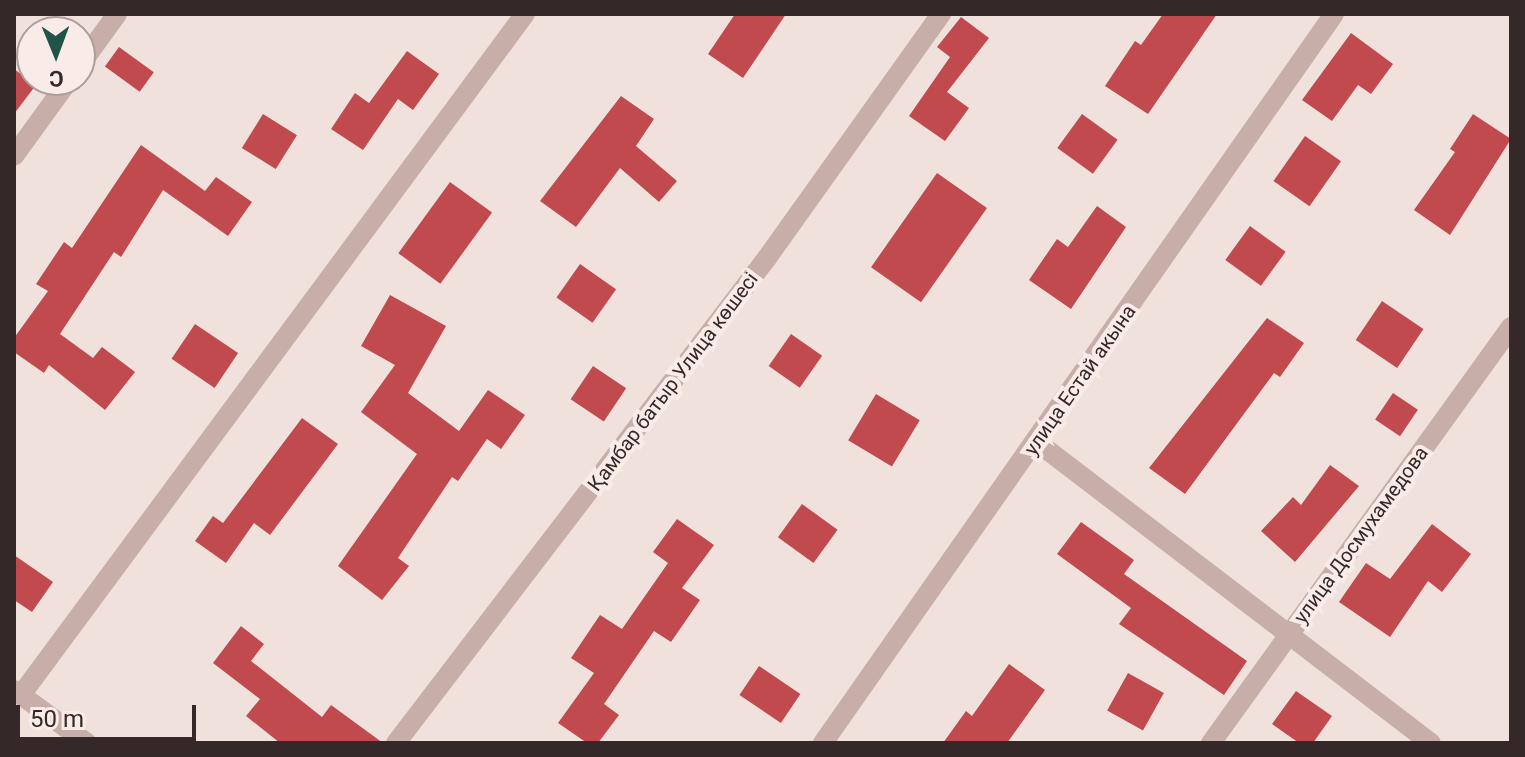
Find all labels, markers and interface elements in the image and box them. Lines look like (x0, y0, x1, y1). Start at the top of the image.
north arrow (16, 16, 96, 96)
text: С (49, 66, 64, 91)
street label: Қамбар батыр Улица көшесі (583, 268, 763, 496)
street label: улица Естай акына (1019, 300, 1141, 460)
street label: улица Досмухамедова (1289, 442, 1433, 628)
scale bar (20, 689, 200, 739)
text: 50 m (30, 705, 84, 733)

